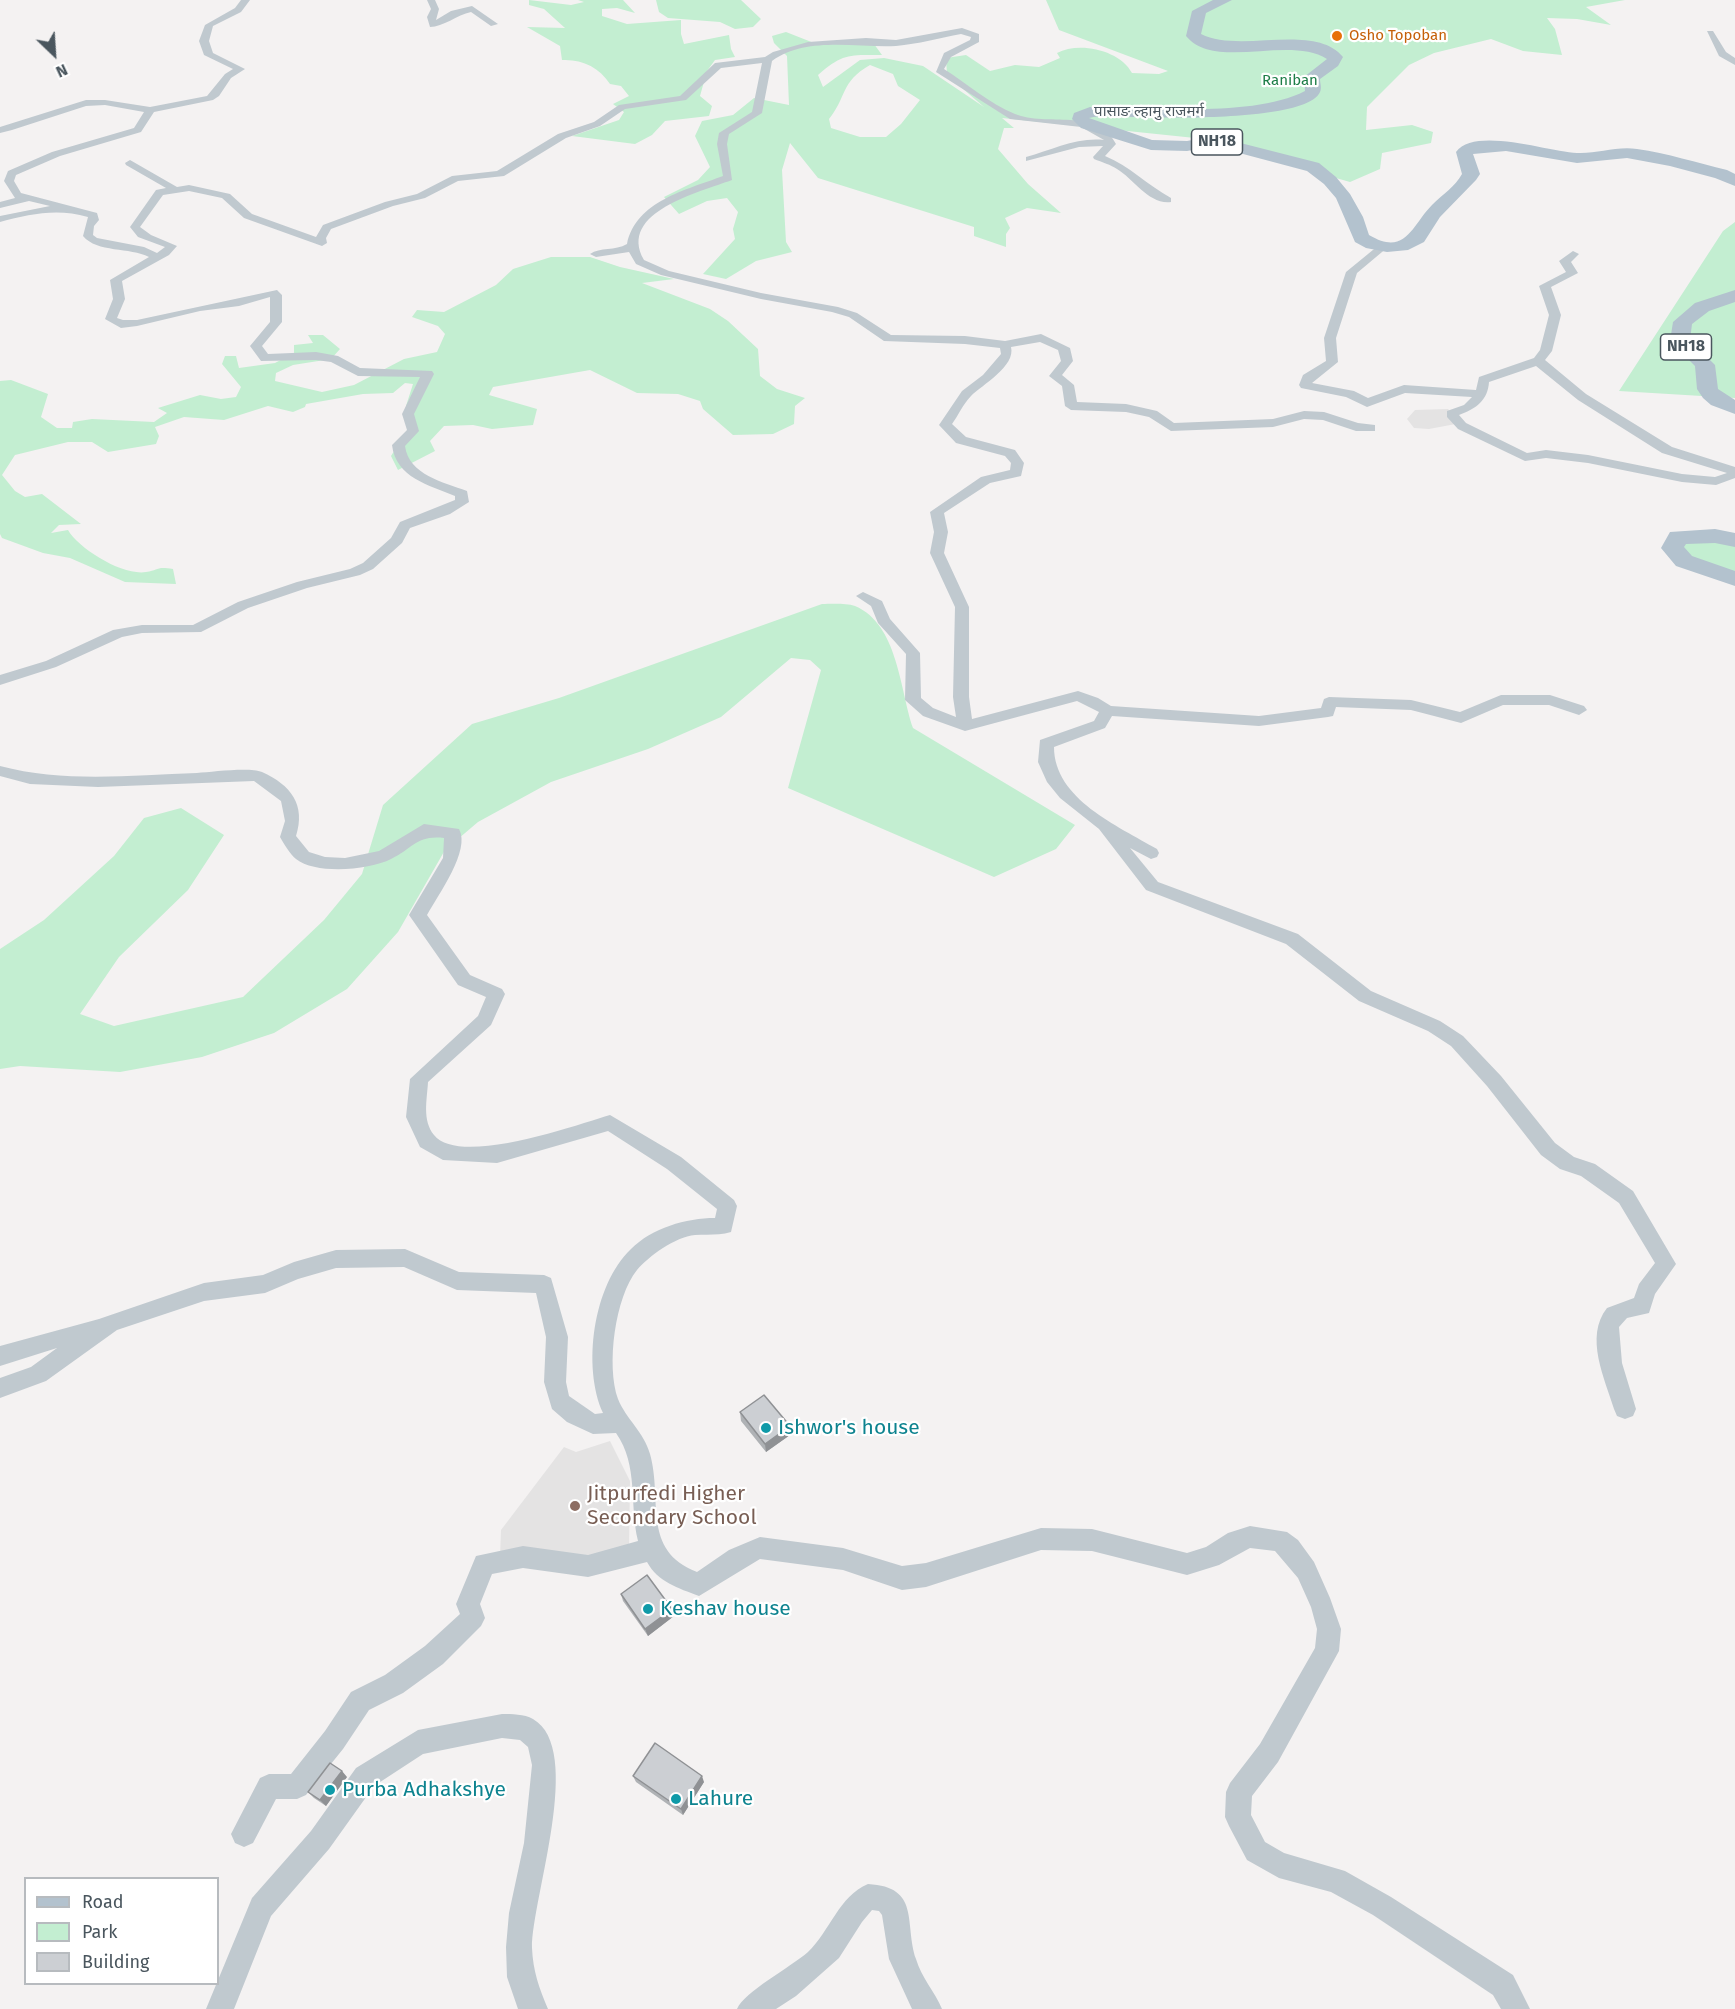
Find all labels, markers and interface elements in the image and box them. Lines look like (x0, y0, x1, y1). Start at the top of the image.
north arrow (24, 24, 84, 84)
place label: Osho Topoban (1349, 27, 1447, 45)
marker: Osho Topoban (1330, 29, 1344, 43)
text: N (53, 60, 71, 82)
park label: Raniban (1262, 72, 1318, 90)
street label: पासाङ ल्हामु राजमर्ग (1094, 103, 1204, 121)
road number: NH18 (1192, 129, 1242, 155)
road number: NH18 (1660, 334, 1712, 360)
place label: Ishwor's house (778, 1415, 920, 1441)
marker: Ishwor's house (759, 1421, 773, 1435)
place label: Jitpurfedi Higher Secondary School (587, 1481, 757, 1531)
marker: Jitpurfedi Higher Secondary School (568, 1499, 582, 1513)
place label: Keshav house (660, 1596, 791, 1622)
marker: Keshav house (641, 1602, 655, 1616)
place label: Purba Adhakshye (342, 1777, 506, 1803)
marker: Purba Adhakshye (323, 1783, 337, 1797)
place label: Lahure (688, 1786, 753, 1812)
marker: Lahure (669, 1792, 683, 1806)
legend (24, 1877, 219, 1985)
text: Road (82, 1891, 124, 1913)
text: Park (82, 1921, 117, 1943)
text: Building (82, 1951, 149, 1973)

